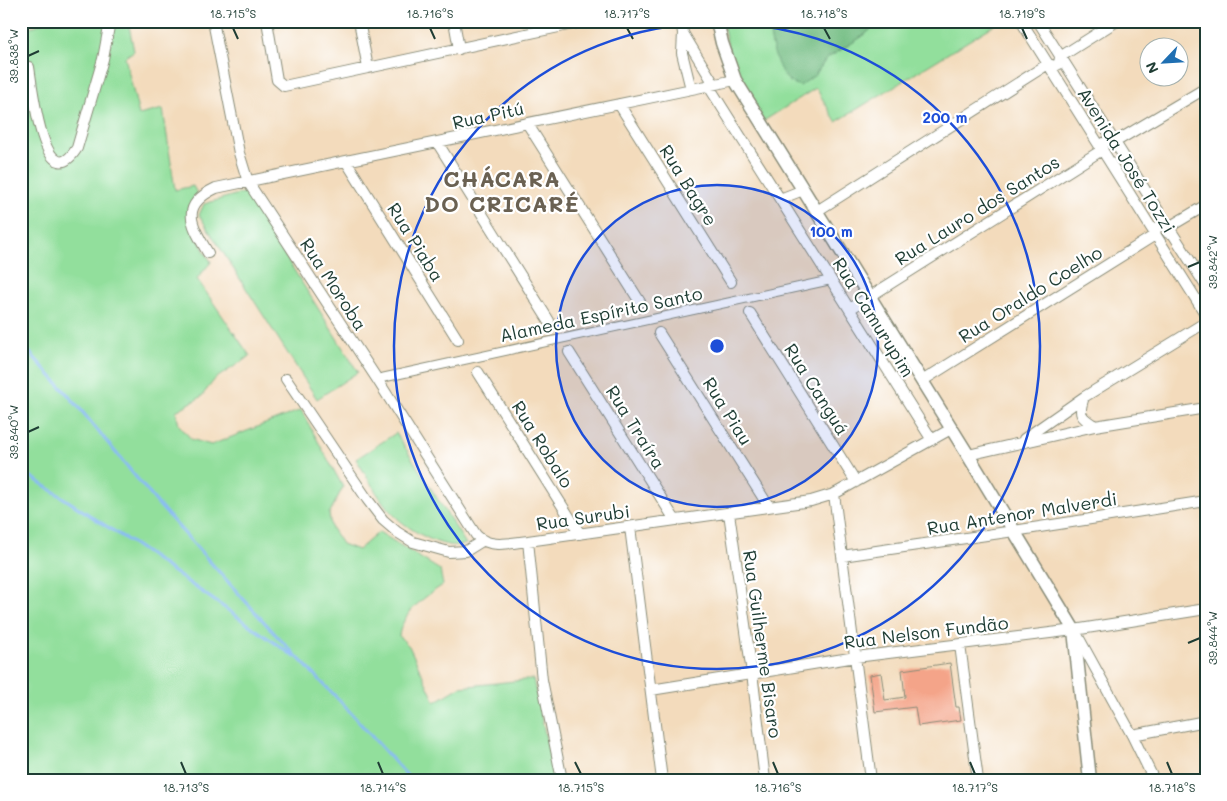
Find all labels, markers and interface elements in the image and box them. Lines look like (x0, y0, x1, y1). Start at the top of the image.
text: 18.715°S (210, 5, 257, 21)
text: 18.716°S (407, 5, 454, 21)
text: 18.717°S (604, 5, 650, 21)
text: 18.718°S (801, 5, 848, 21)
text: 18.719°S (999, 5, 1046, 21)
text: 39.838°W (5, 29, 21, 83)
north arrow (1140, 38, 1190, 88)
text: N (1141, 59, 1163, 77)
street label: Avenida José Tozzi (1072, 83, 1182, 237)
street label: Rua Pitú (450, 96, 526, 134)
text: 200 m (923, 107, 968, 127)
street label: Rua Bagre (655, 140, 723, 230)
street label: Rua Lauro dos Santos (890, 150, 1064, 270)
district label: CHÁCARA DO CRICARÉ (424, 164, 580, 218)
street label: Rua Piaba (382, 198, 450, 286)
text: 100 m (809, 221, 853, 241)
street label: Rua Moroba (295, 233, 373, 335)
text: 39.842°W (1204, 235, 1220, 289)
street label: Rua Oraldo Coelho (954, 240, 1107, 348)
street label: Rua Camurupim (828, 253, 920, 381)
street label: Alameda Espírito Santo (497, 281, 705, 347)
centre of rings (708, 337, 726, 355)
street label: Rua Canguá (779, 339, 855, 439)
street label: Rua Piau (698, 372, 758, 450)
street label: Rua Traíra (601, 381, 671, 473)
street label: Rua Robalo (507, 396, 579, 492)
text: 39.840°W (5, 405, 21, 459)
street label: Rua Antenor Malverdi (925, 486, 1119, 540)
street label: Rua Surubi (535, 499, 631, 535)
street label: Rua Guilherme Bisaro (738, 548, 788, 740)
street label: Rua Nelson Fundão (842, 610, 1010, 654)
text: 39.844°W (1204, 611, 1220, 665)
text: 18.713°S (163, 779, 210, 795)
text: 18.714°S (360, 779, 407, 795)
text: 18.715°S (558, 779, 605, 795)
text: 18.716°S (755, 779, 802, 795)
text: 18.717°S (952, 779, 998, 795)
text: 18.718°S (1149, 779, 1196, 795)

